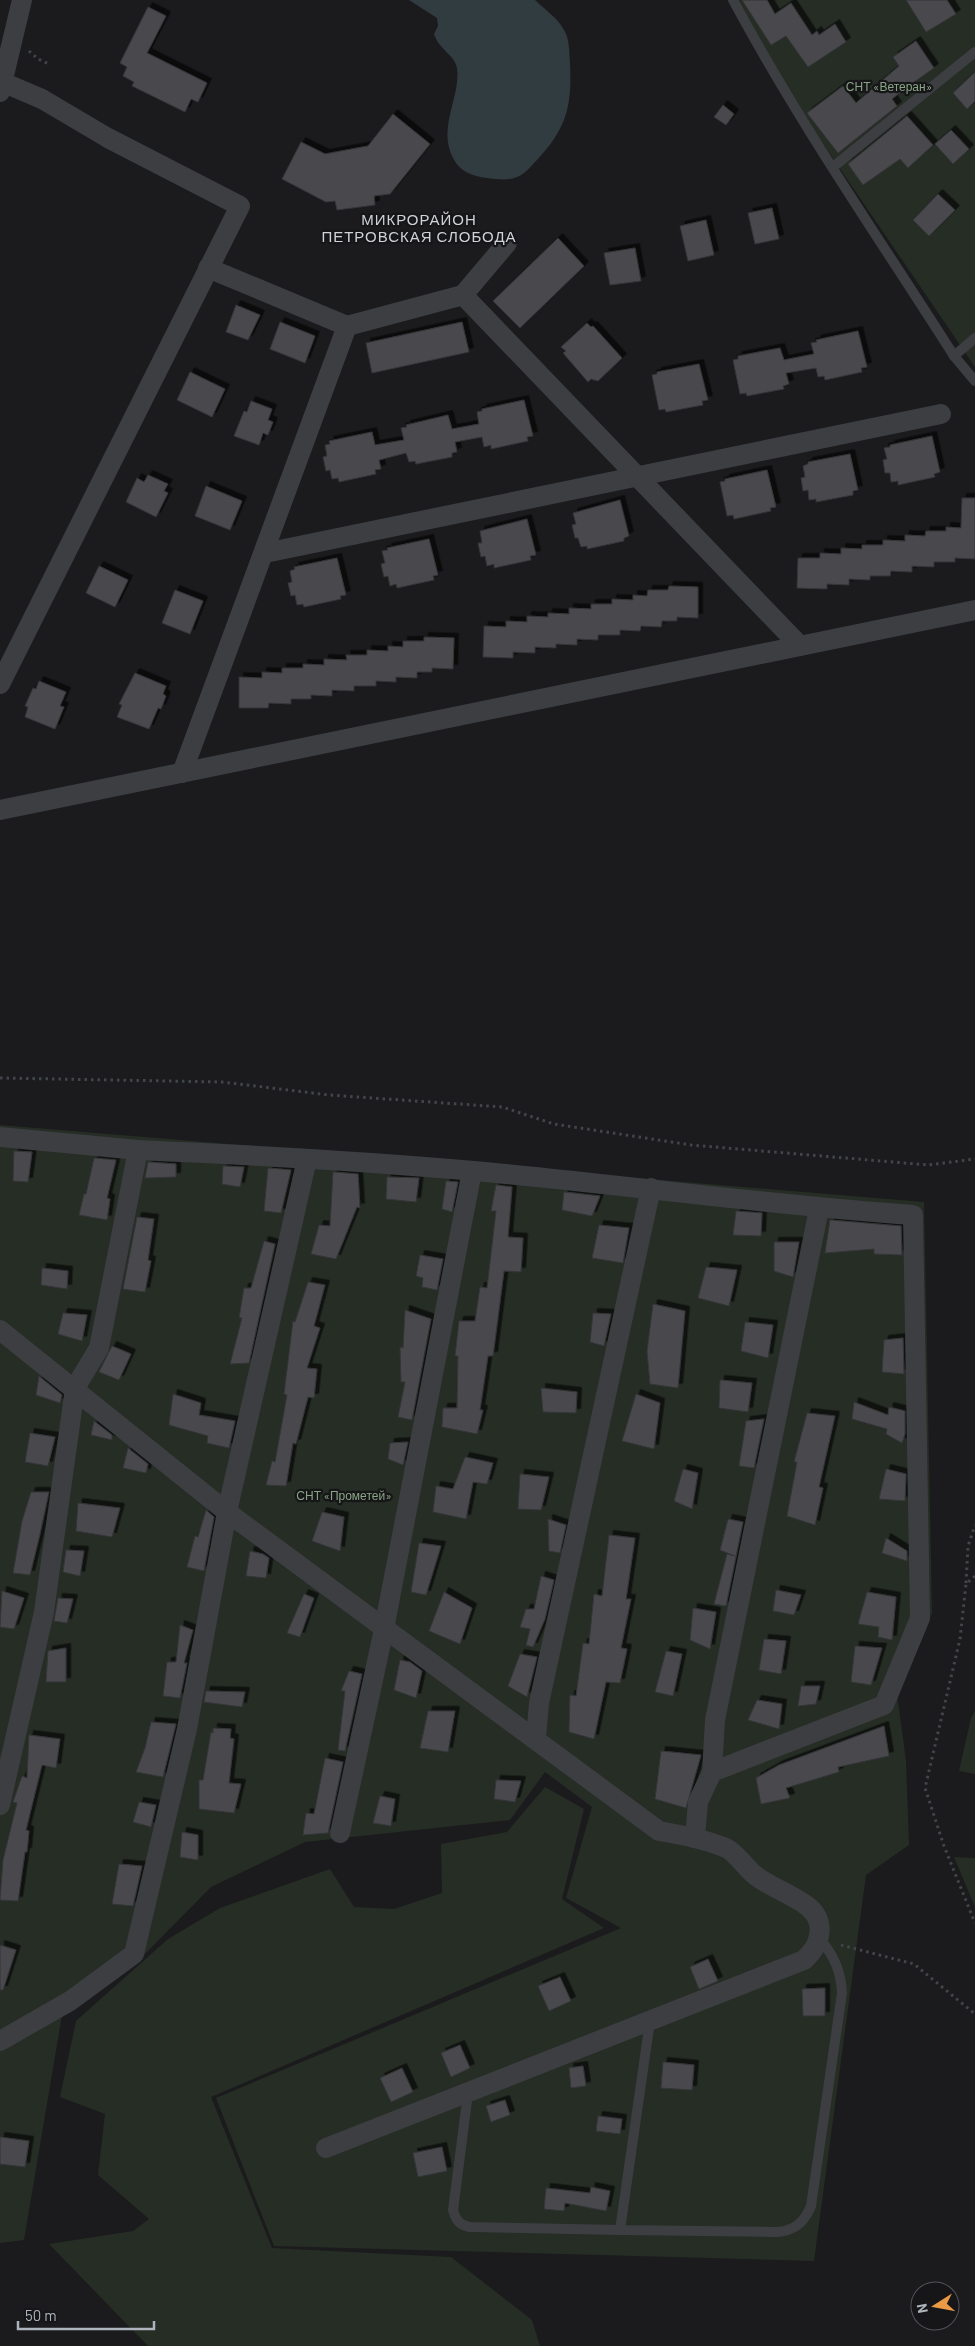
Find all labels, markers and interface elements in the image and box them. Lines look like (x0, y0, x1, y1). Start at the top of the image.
park label: СНТ «Ветеран» (846, 79, 932, 94)
district label: МИКРОРАЙОН ПЕТРОВСКАЯ СЛОБОДА (321, 210, 517, 245)
park label: СНТ «Прометей» (296, 1488, 392, 1503)
north arrow (910, 2281, 960, 2331)
scale bar (18, 2298, 154, 2330)
text: N (913, 2302, 931, 2315)
text: 50 m (25, 2306, 57, 2324)

